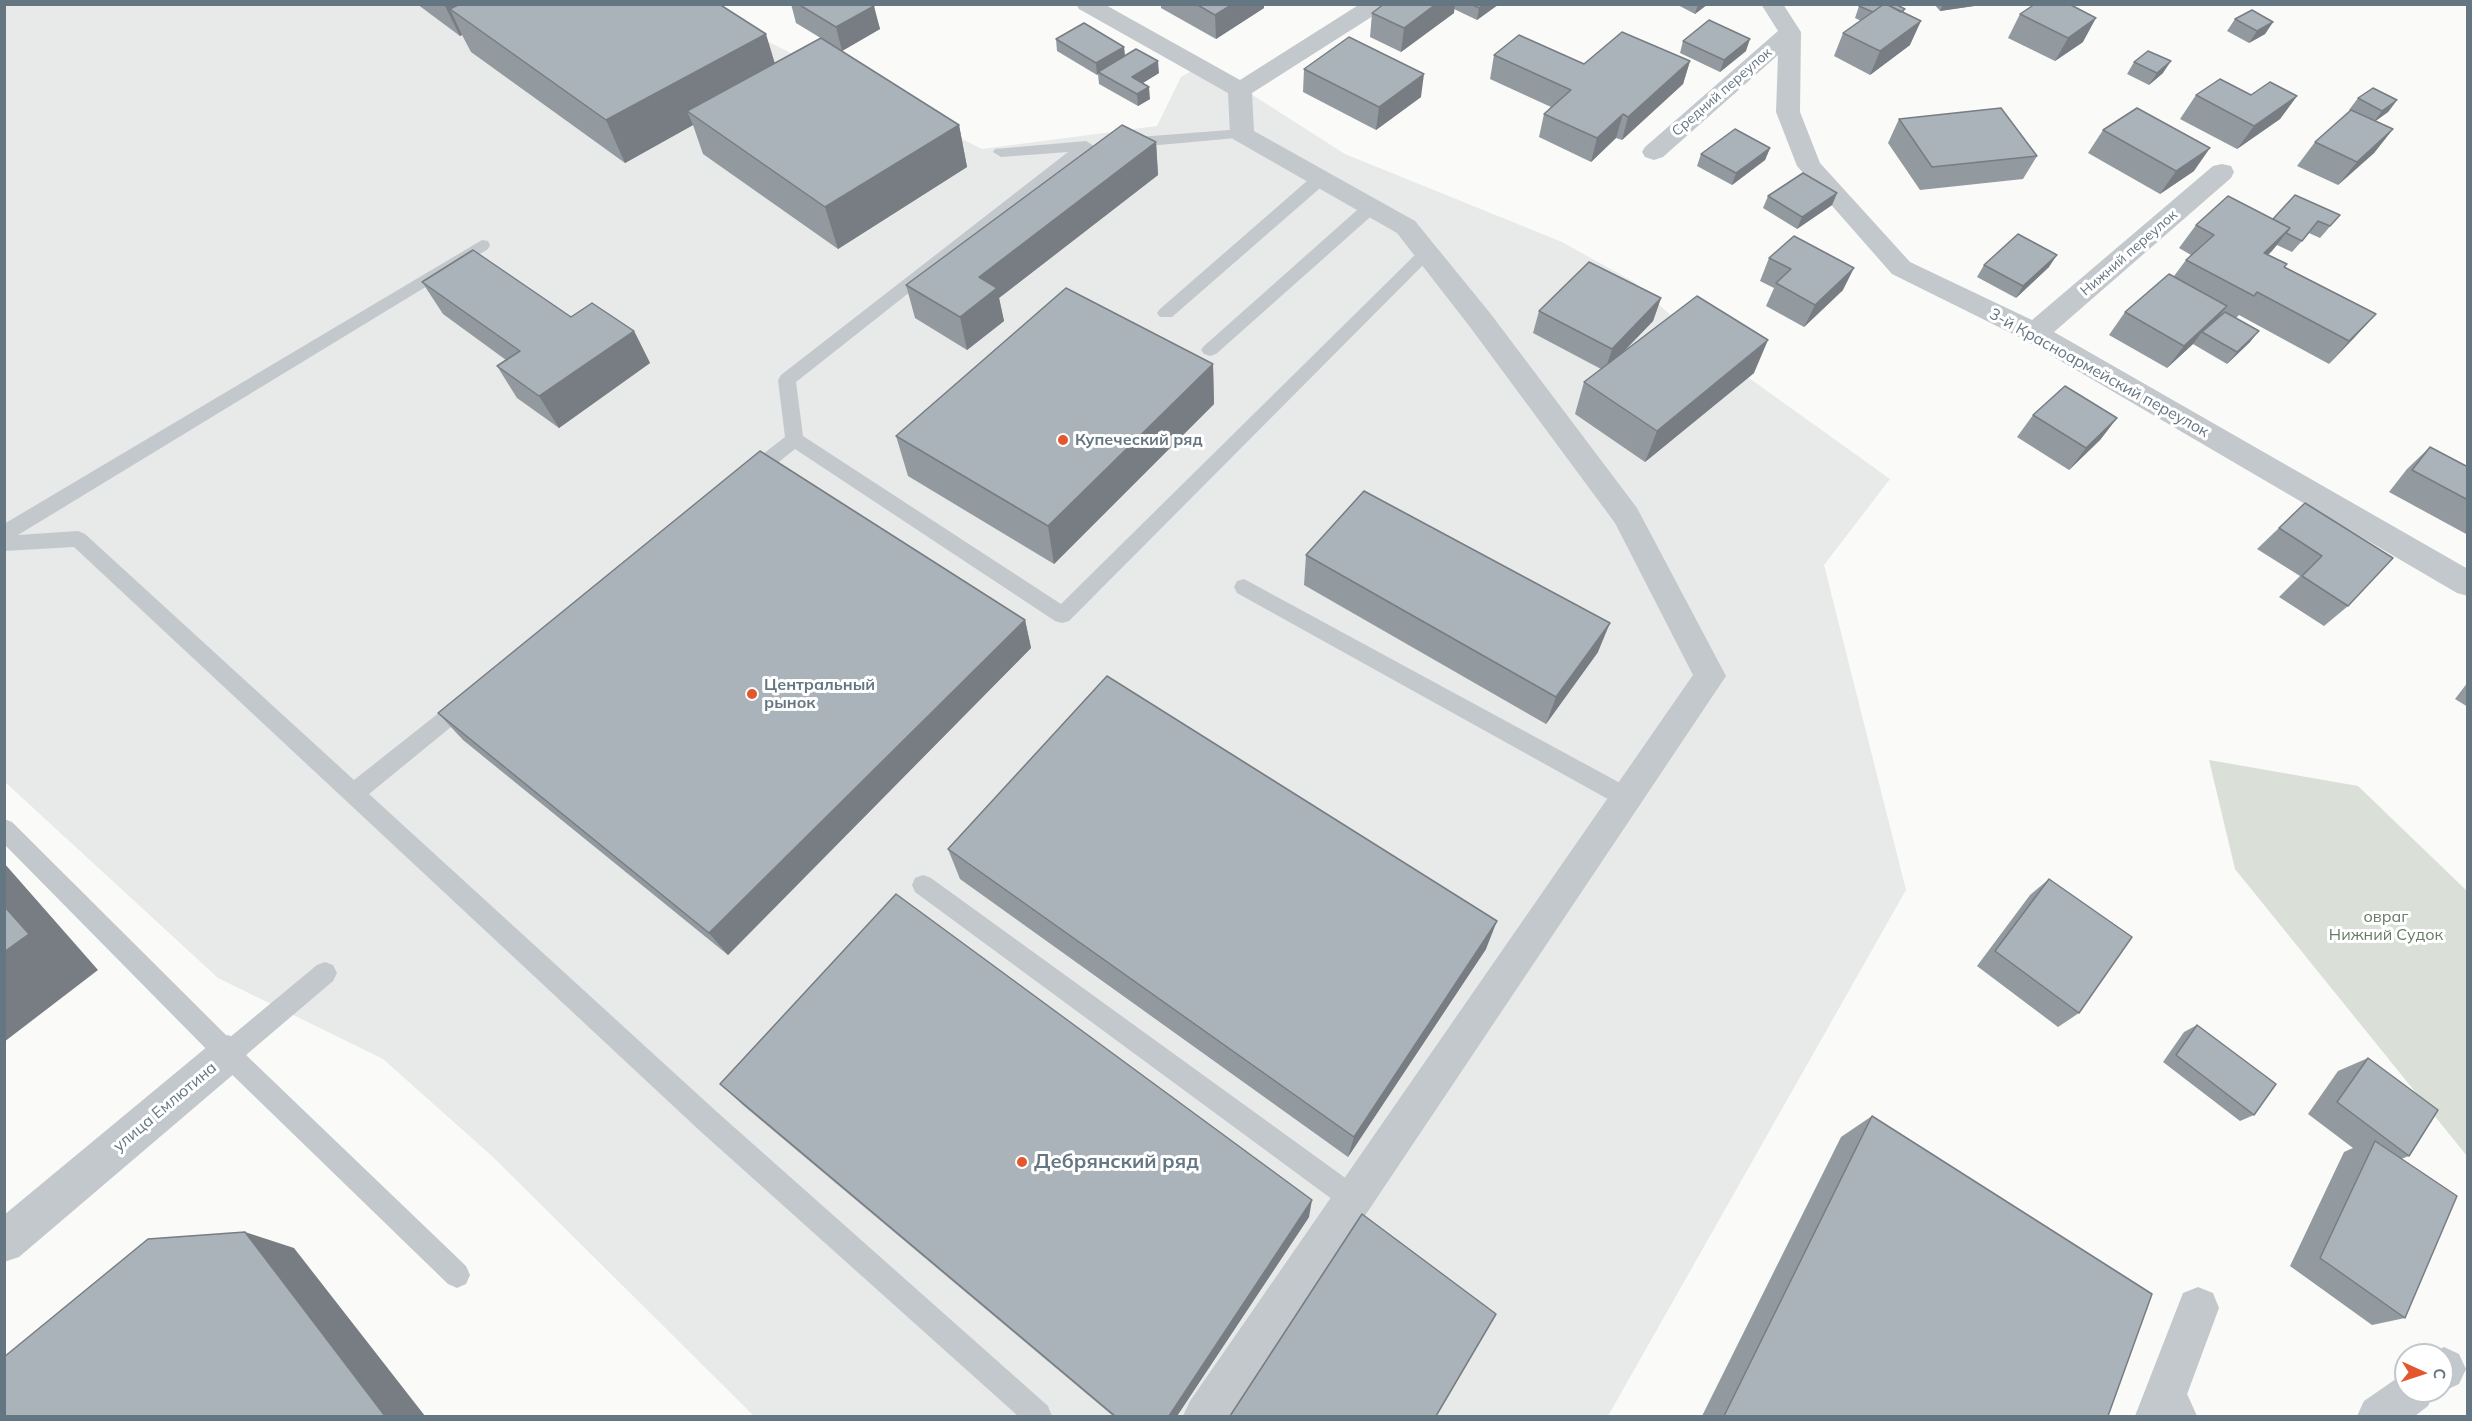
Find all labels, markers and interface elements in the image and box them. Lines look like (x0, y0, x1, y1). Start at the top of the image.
street label: Средний переулок (1669, 44, 1775, 140)
street label: Нижний переулок (2077, 207, 2181, 299)
street label: 3-й Красноармейский переулок (1986, 304, 2212, 442)
place label: Купеческий ряд (1075, 430, 1203, 450)
marker: Купеческий ряд (1056, 433, 1070, 447)
place label: Центральный рынок (764, 675, 875, 713)
marker: Центральный рынок (745, 687, 759, 701)
park label: овраг Нижний Судок (2329, 907, 2443, 945)
street label: улица Емлютина (109, 1058, 221, 1156)
place label: Дебрянский ряд (1034, 1150, 1199, 1174)
marker: Дебрянский ряд (1015, 1155, 1029, 1169)
north arrow (2394, 1343, 2454, 1403)
text: С (2430, 1368, 2450, 1380)

